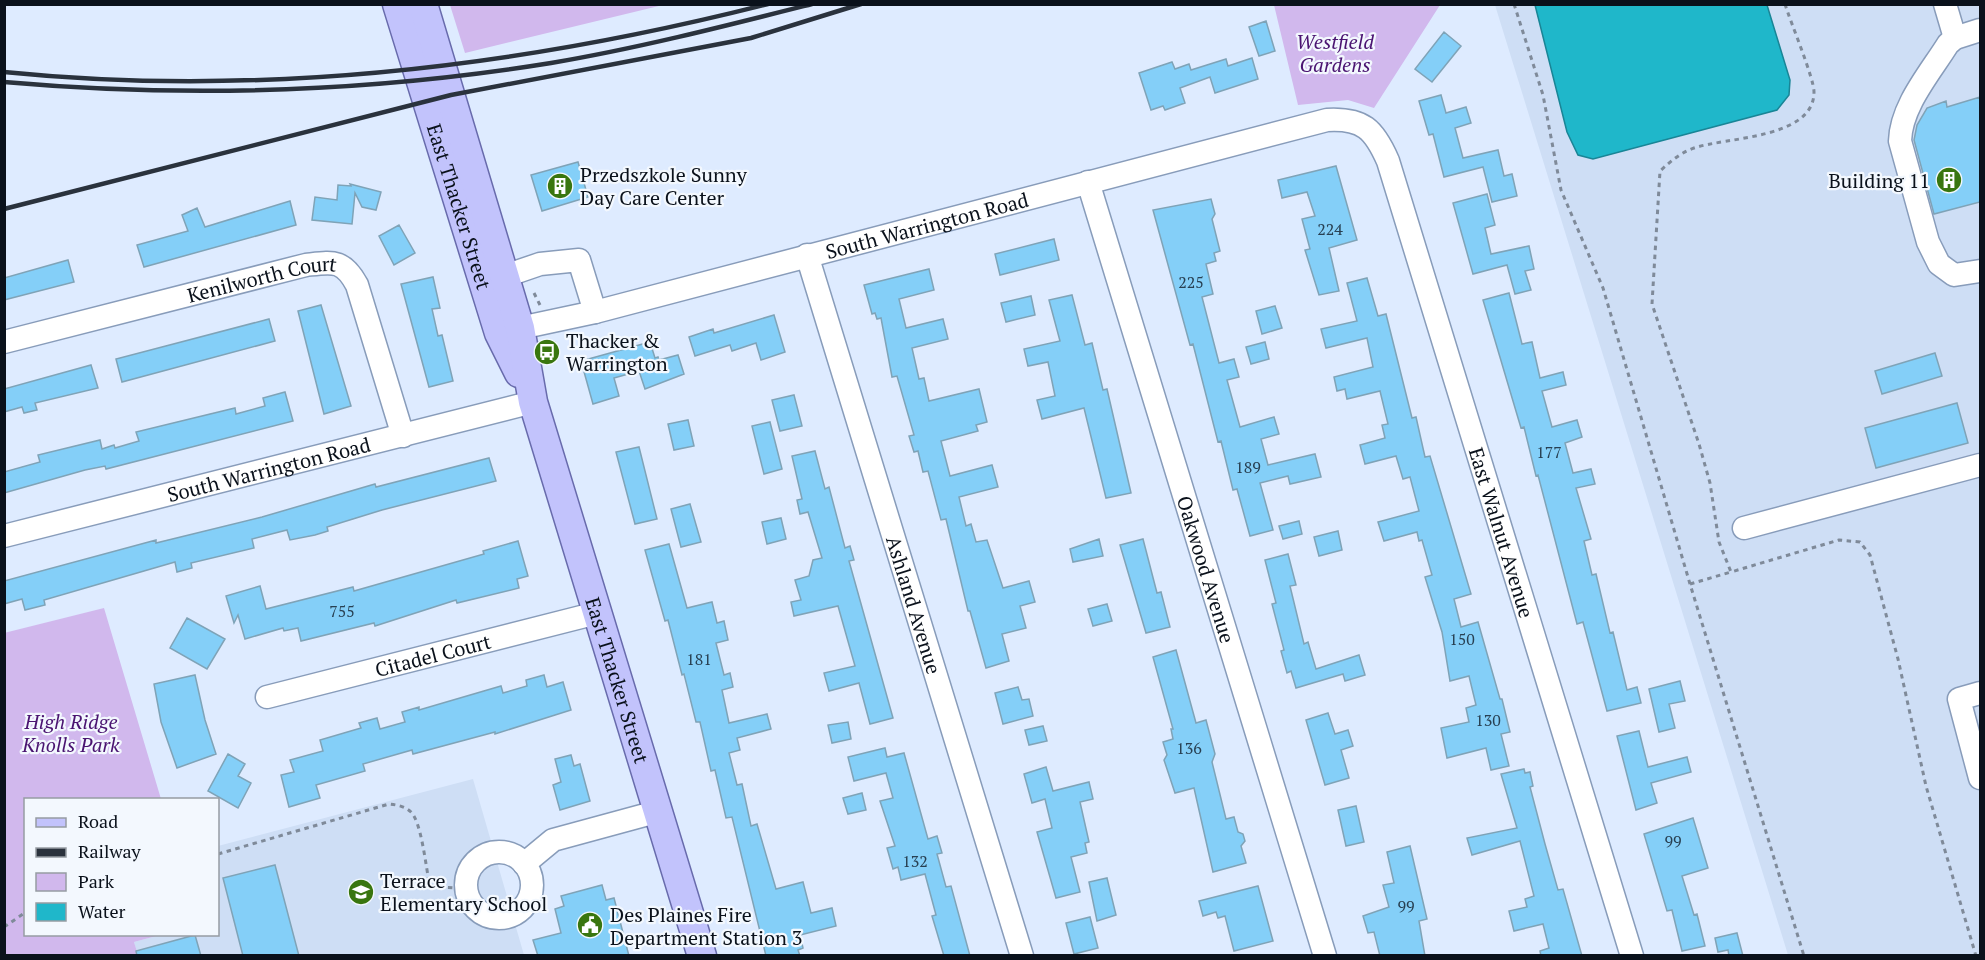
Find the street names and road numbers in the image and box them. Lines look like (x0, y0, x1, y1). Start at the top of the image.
street label: East Thacker Street (421, 120, 498, 293)
street label: South Warrington Road (822, 185, 1031, 264)
street label: Kenilworth Court (184, 249, 339, 308)
street label: South Warrington Road (164, 430, 373, 508)
street label: East Walnut Avenue (1463, 444, 1541, 621)
street label: Oakwood Avenue (1171, 492, 1242, 646)
street label: Ashland Avenue (880, 532, 948, 677)
street label: East Thacker Street (580, 594, 656, 767)
street label: Citadel Court (372, 627, 494, 683)

